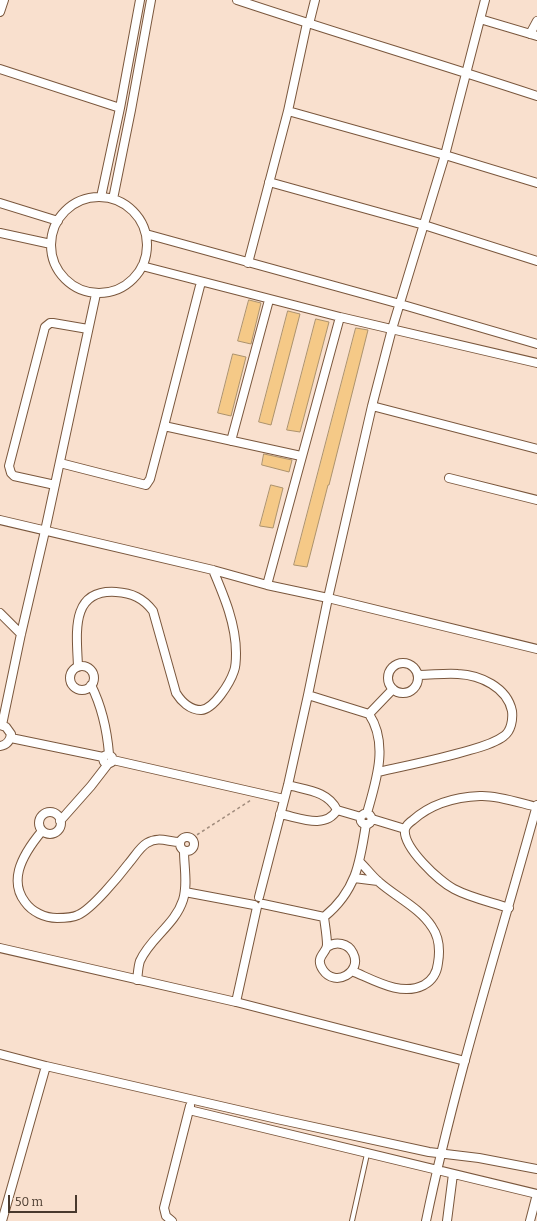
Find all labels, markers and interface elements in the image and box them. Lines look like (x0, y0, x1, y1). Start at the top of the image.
scale bar (10, 1187, 79, 1213)
text: 50 m (15, 1195, 43, 1209)

